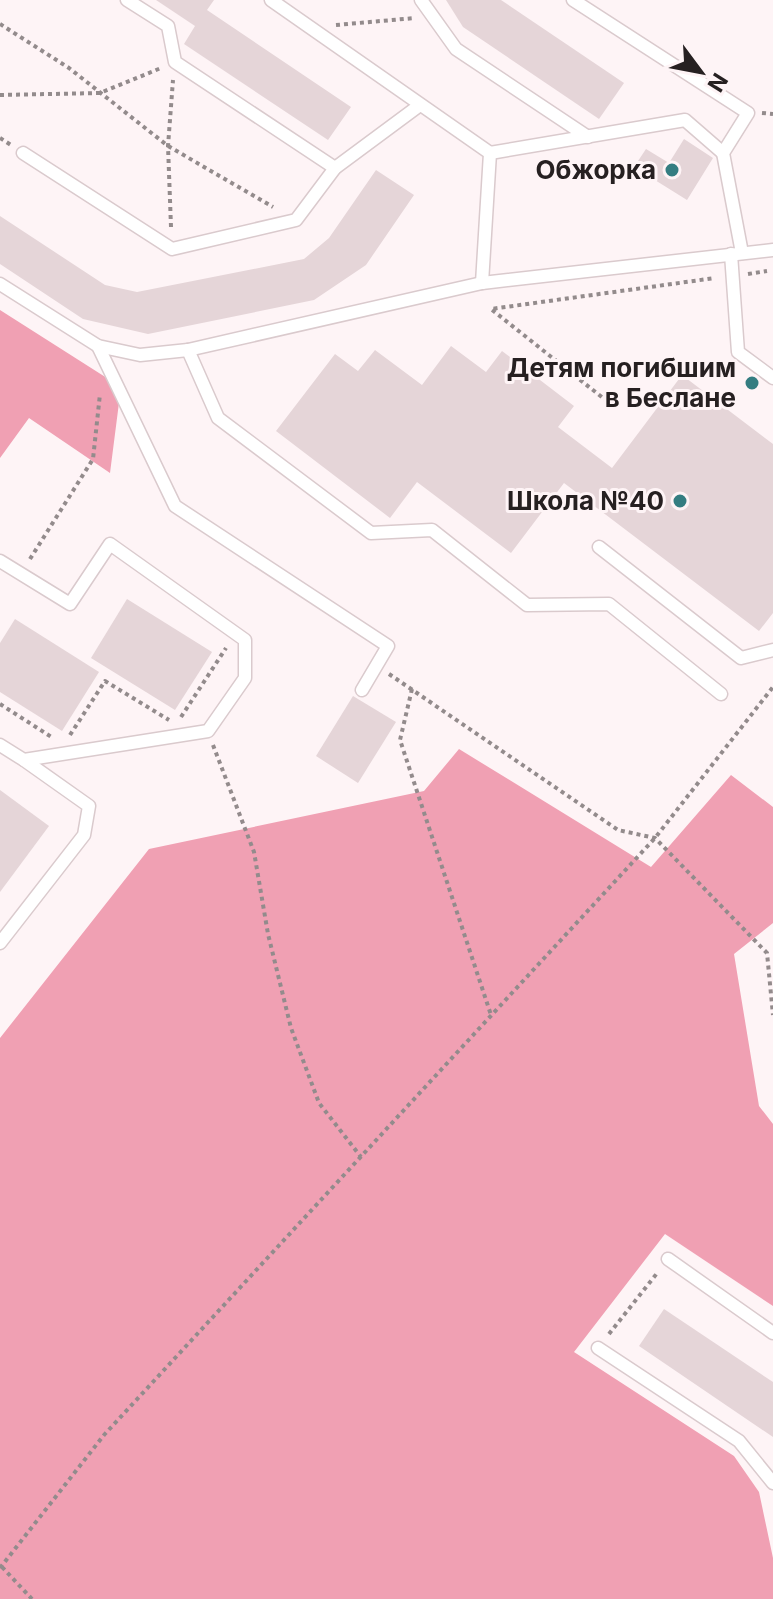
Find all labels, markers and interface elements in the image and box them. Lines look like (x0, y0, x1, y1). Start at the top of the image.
north arrow (661, 32, 741, 112)
text: N (702, 69, 733, 97)
place label: Обжорка (536, 154, 656, 185)
marker: Обжорка (663, 161, 681, 179)
place label: Детям погибшим в Беслане (507, 352, 736, 413)
marker: Детям погибшим в Беслане (743, 374, 761, 392)
place label: Школа №40 (507, 485, 664, 516)
marker: Школа №40 (671, 492, 689, 510)

